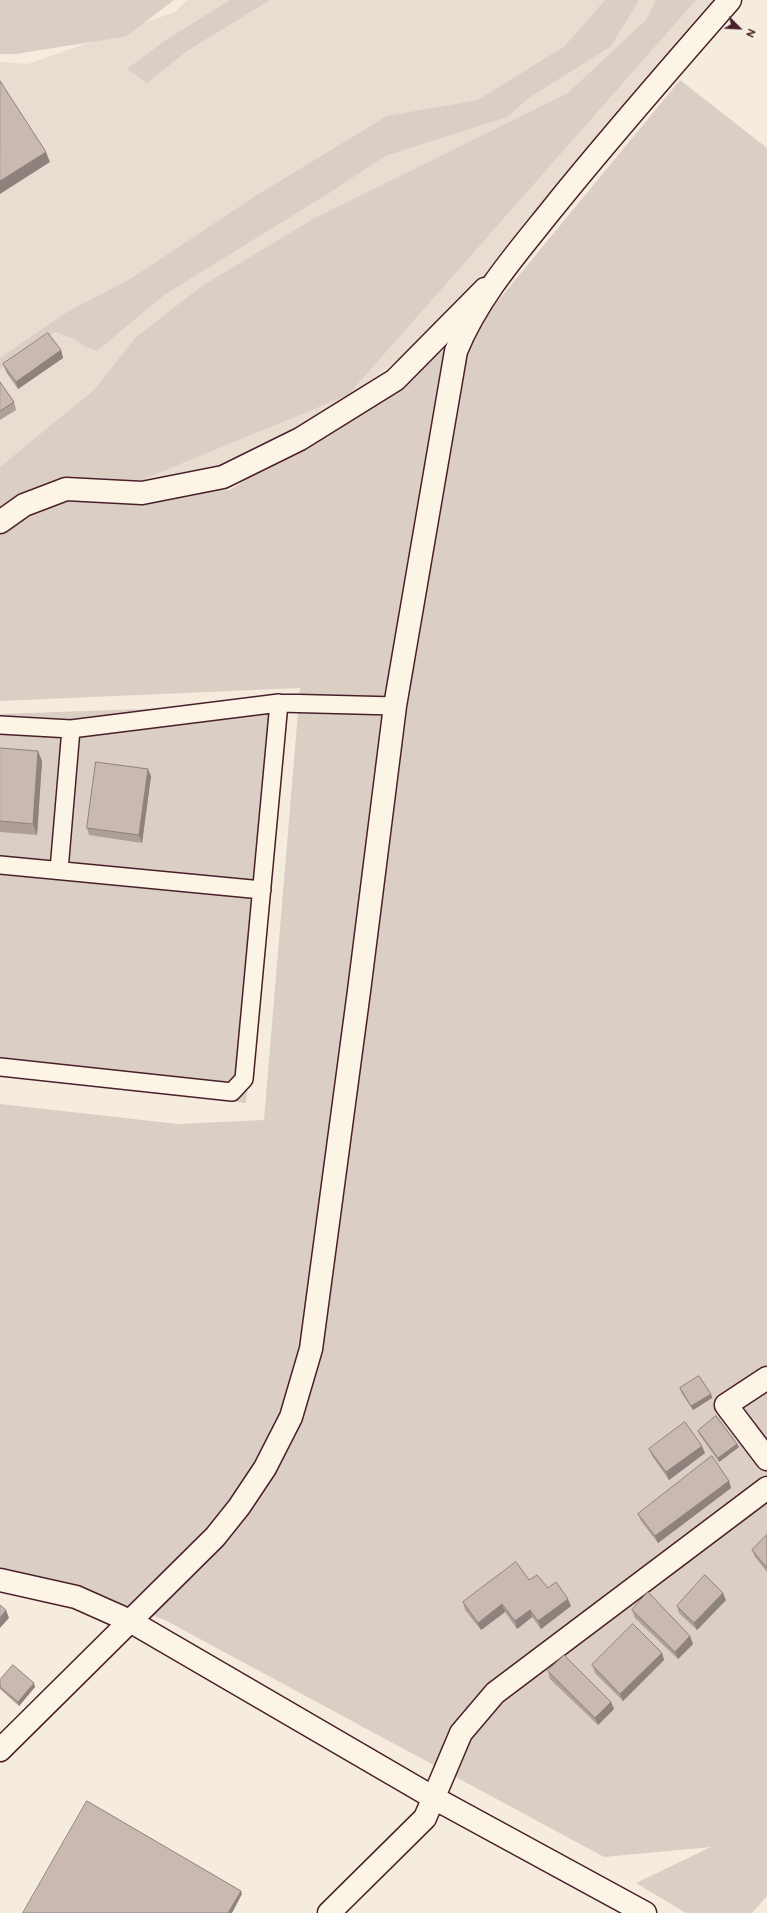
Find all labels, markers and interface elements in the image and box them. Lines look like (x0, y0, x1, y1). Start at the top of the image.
north arrow (719, 8, 759, 48)
text: N (743, 27, 758, 39)

